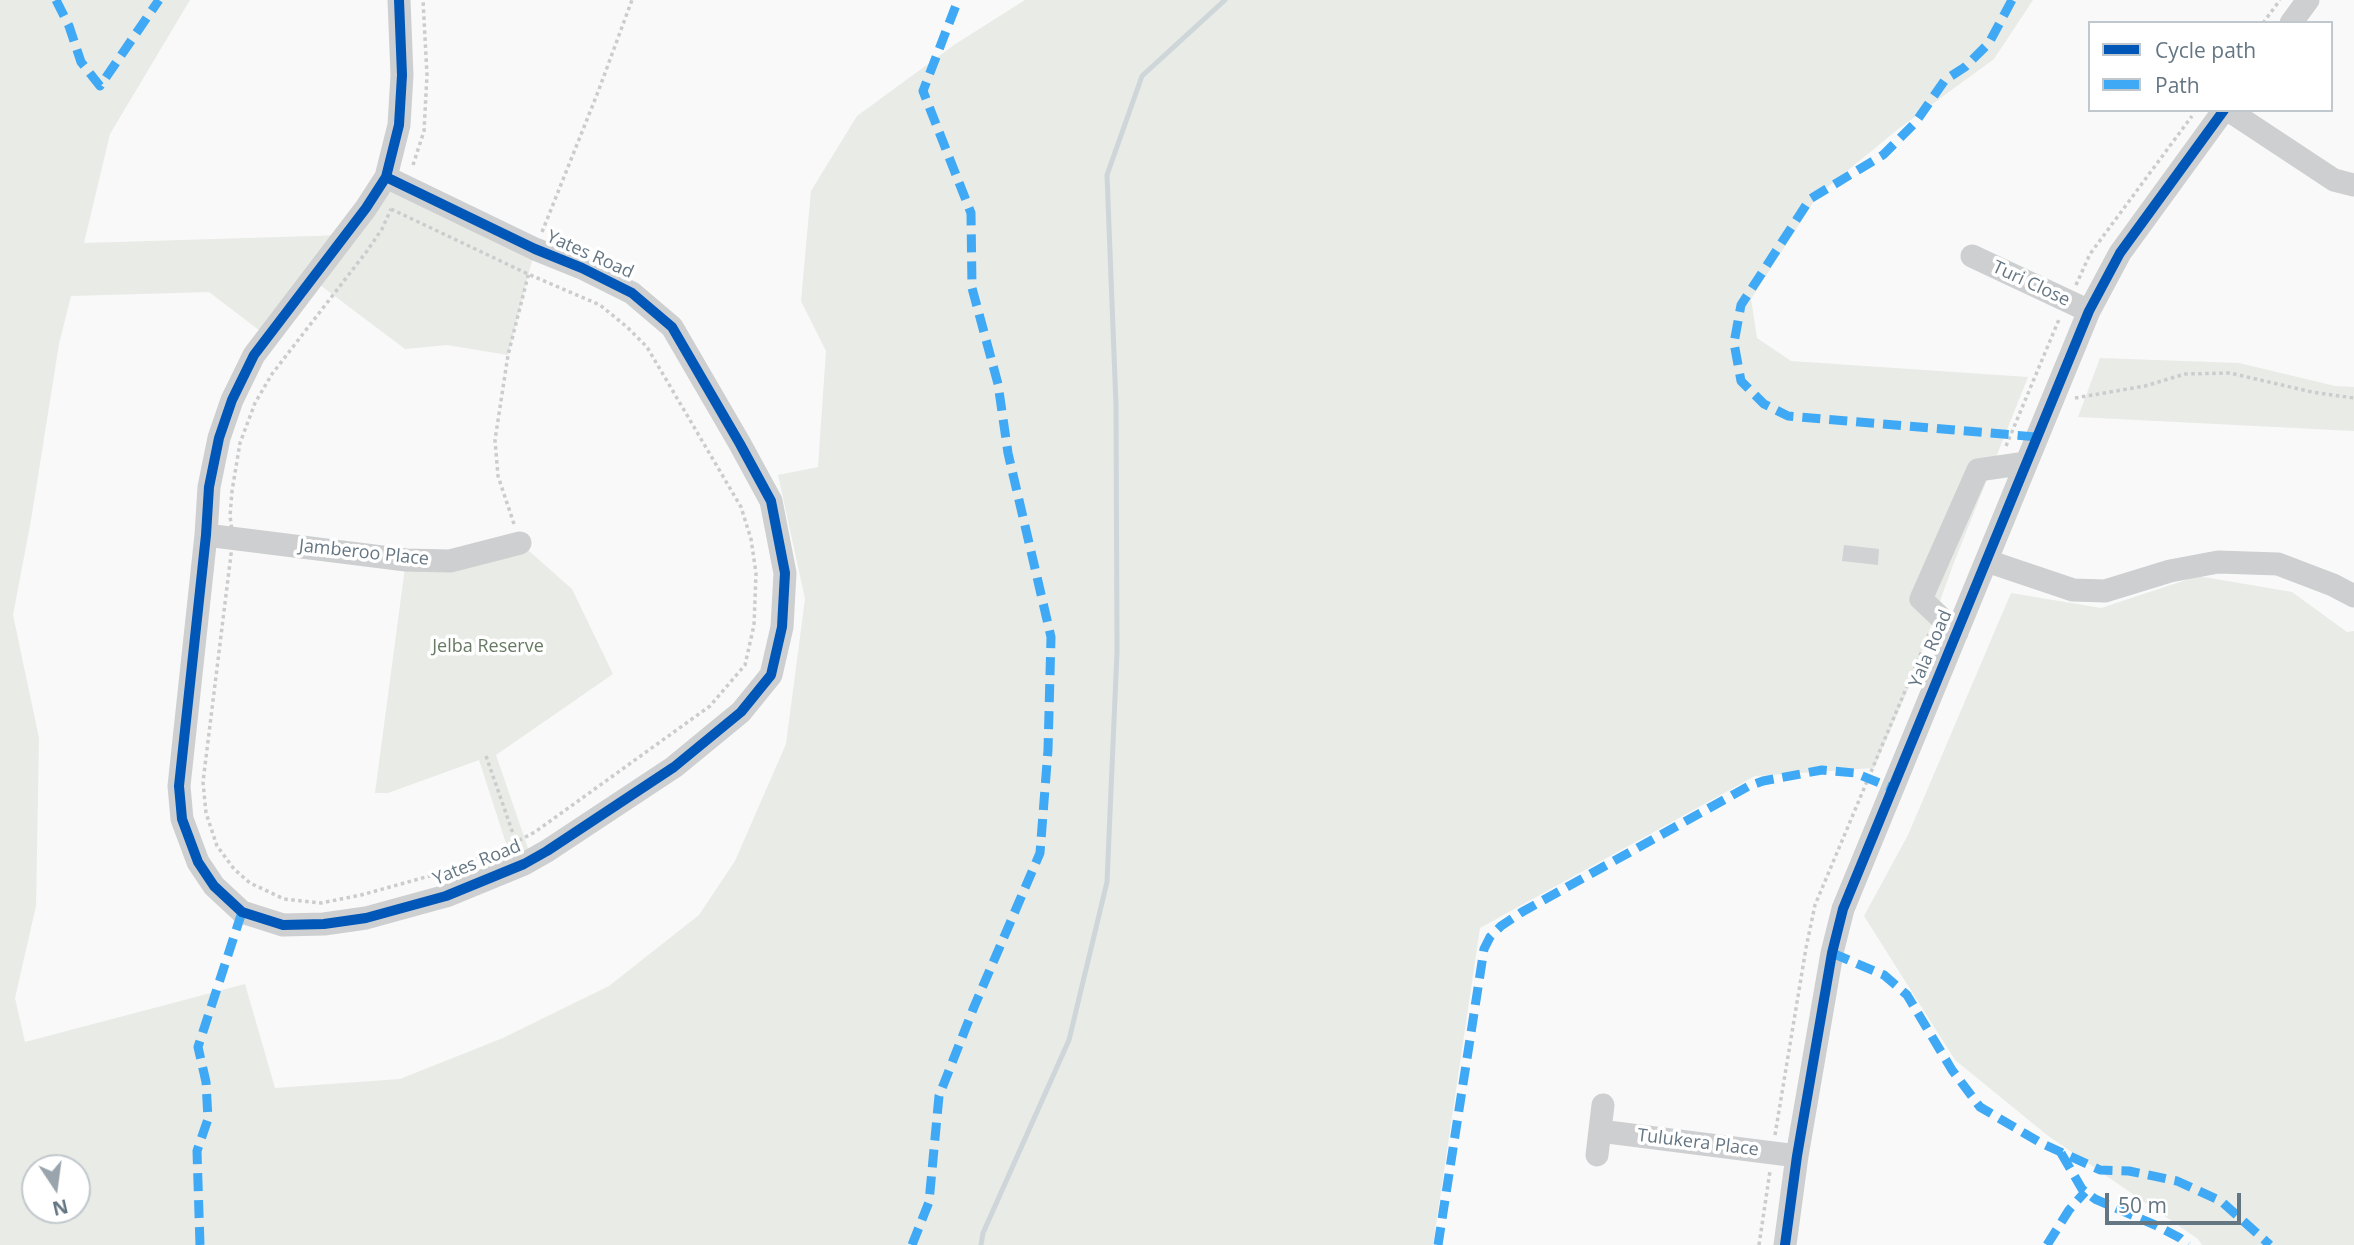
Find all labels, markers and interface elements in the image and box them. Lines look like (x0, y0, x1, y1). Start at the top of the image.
legend (2088, 21, 2333, 112)
text: Cycle path (2155, 36, 2256, 64)
text: Path (2155, 71, 2200, 99)
street label: Yates Road (543, 226, 637, 284)
street label: Turi Close (1989, 257, 2073, 311)
street label: Jamberoo Place (298, 535, 430, 571)
street label: Yala Road (1905, 607, 1957, 691)
park label: Jelba Reserve (432, 636, 544, 658)
street label: Yates Road (430, 836, 524, 890)
street label: Tulukera Place (1636, 1125, 1760, 1161)
north arrow (21, 1154, 91, 1224)
scale bar (2109, 1178, 2246, 1222)
text: 50 m (2118, 1191, 2167, 1219)
text: N (50, 1193, 71, 1222)

